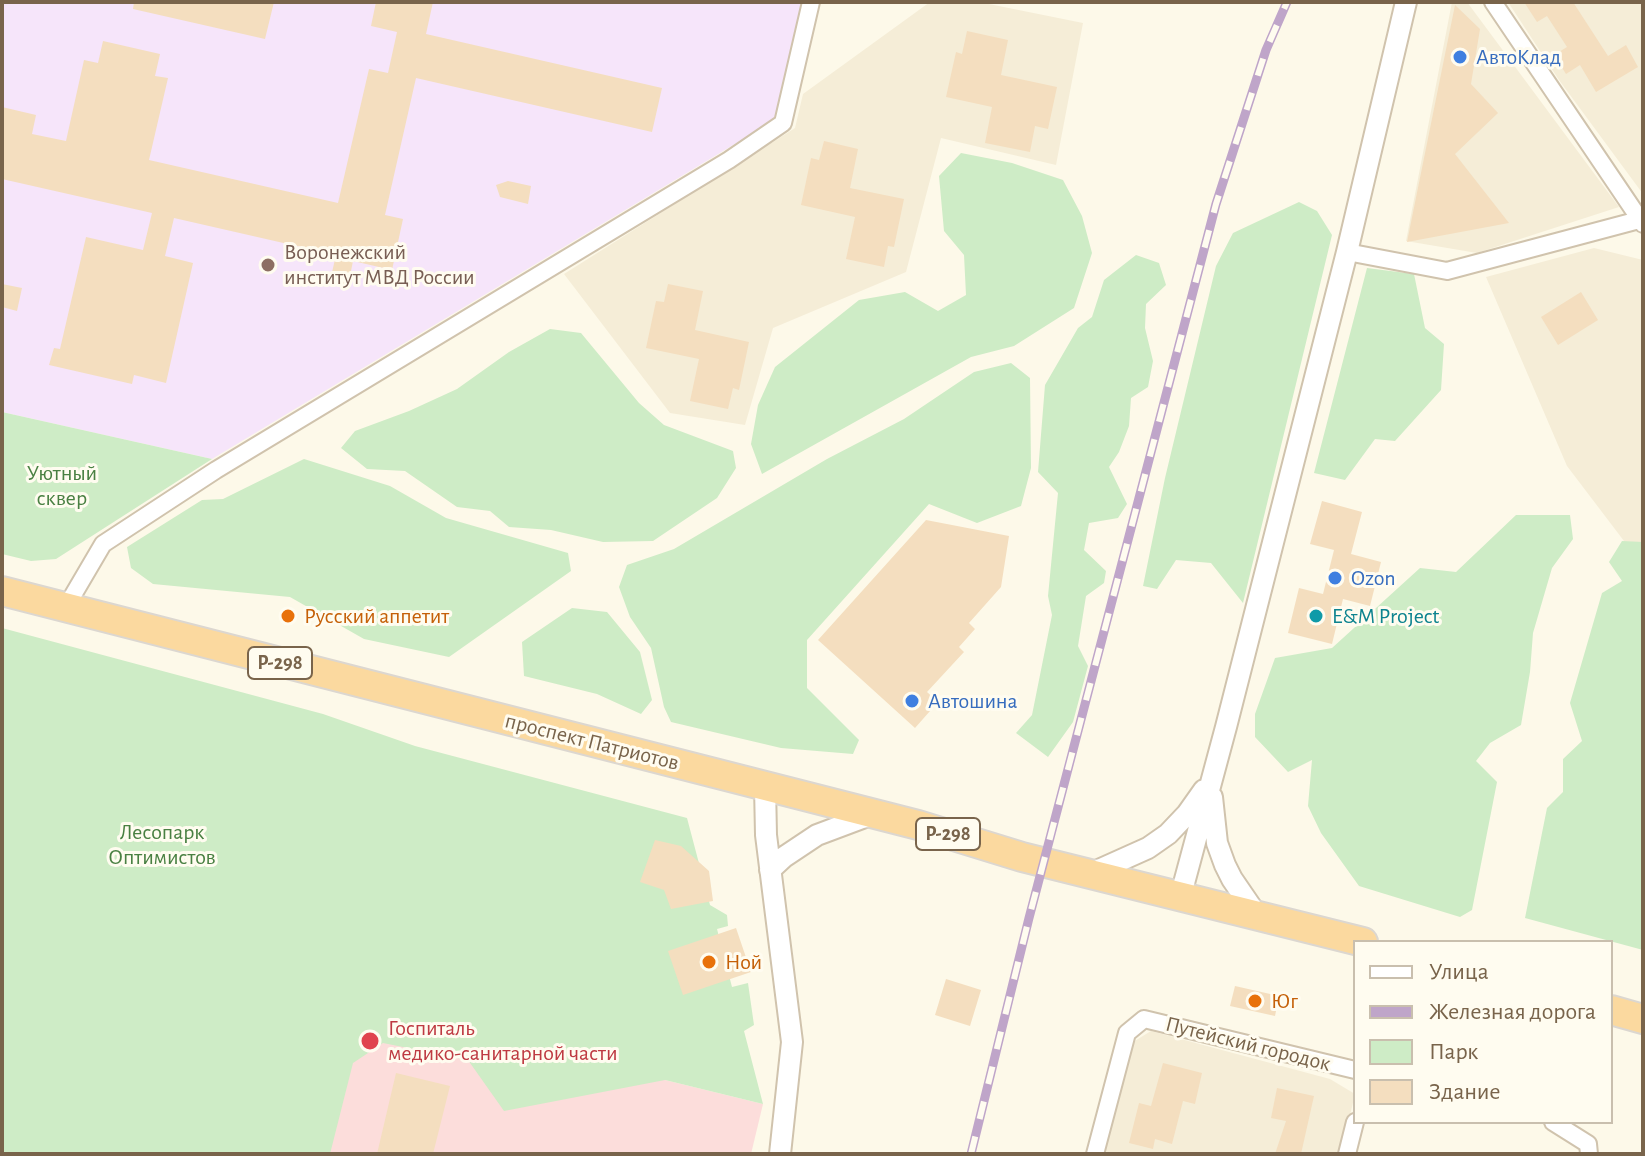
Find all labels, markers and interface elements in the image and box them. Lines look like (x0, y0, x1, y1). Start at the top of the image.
place label: АвтоКлад (1476, 44, 1561, 70)
marker: АвтоКлад (1451, 48, 1469, 66)
place label: Воронежский институт МВД России (284, 239, 475, 290)
marker: Воронежский институт МВД России (259, 256, 277, 274)
park label: Уютный сквер (27, 460, 97, 512)
place label: Ozon (1351, 565, 1396, 591)
marker: Ozon (1326, 569, 1344, 587)
place label: Русский аппетит (304, 603, 449, 629)
place label: E&M Project (1332, 603, 1439, 629)
marker: Русский аппетит (279, 607, 297, 625)
marker: E&M Project (1307, 607, 1325, 625)
road number: Р-298 (248, 647, 312, 679)
place label: Автошина (928, 688, 1018, 714)
marker: Автошина (903, 692, 921, 710)
street label: проспект Патриотов (502, 708, 682, 776)
road number: Р-298 (916, 818, 980, 850)
park label: Лесопарк Оптимистов (108, 819, 216, 870)
legend (1353, 940, 1613, 1124)
place label: Ной (725, 949, 762, 975)
marker: Ной (700, 953, 718, 971)
text: Улица (1429, 960, 1489, 984)
place label: Юг (1271, 988, 1298, 1014)
marker: Юг (1246, 992, 1264, 1010)
text: Железная дорога (1429, 1000, 1596, 1024)
street label: Путейский городок (1163, 1011, 1333, 1077)
place label: Госпиталь медико-санитарной части (388, 1015, 618, 1066)
marker: Госпиталь медико-санитарной части (359, 1030, 381, 1052)
text: Парк (1429, 1040, 1478, 1064)
text: Здание (1429, 1080, 1500, 1104)

